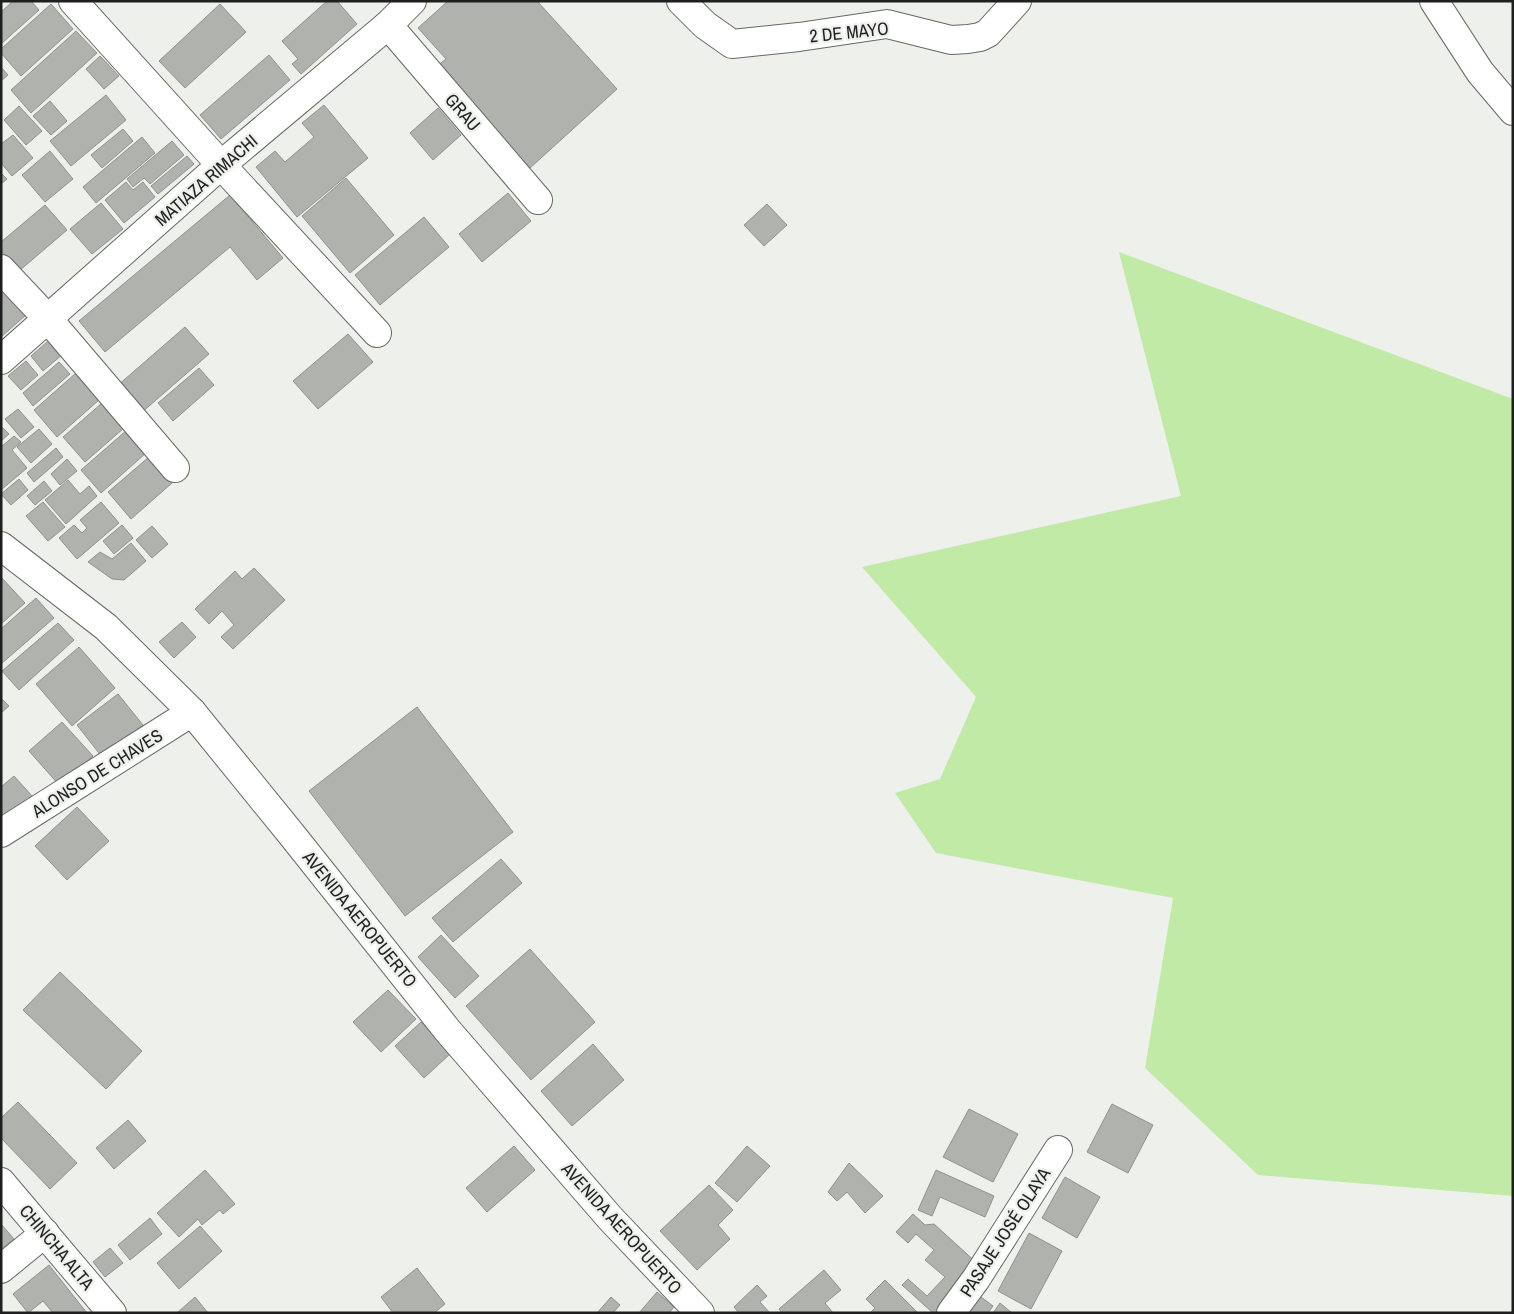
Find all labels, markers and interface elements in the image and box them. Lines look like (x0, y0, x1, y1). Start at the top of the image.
street label: 2 DE MAYO (808, 15, 890, 49)
street label: GRAU (440, 88, 486, 136)
street label: MATIAZA RIMACHI (149, 128, 263, 232)
street label: ALONSO DE CHAVES (26, 723, 167, 824)
street label: AVENIDA AEROPUERTO (296, 845, 423, 993)
street label: AVENIDA AEROPUERTO (555, 1156, 688, 1299)
street label: PASAJE JOSÉ OLAYA (954, 1162, 1056, 1301)
street label: CHINCHA ALTA (14, 1199, 100, 1295)

